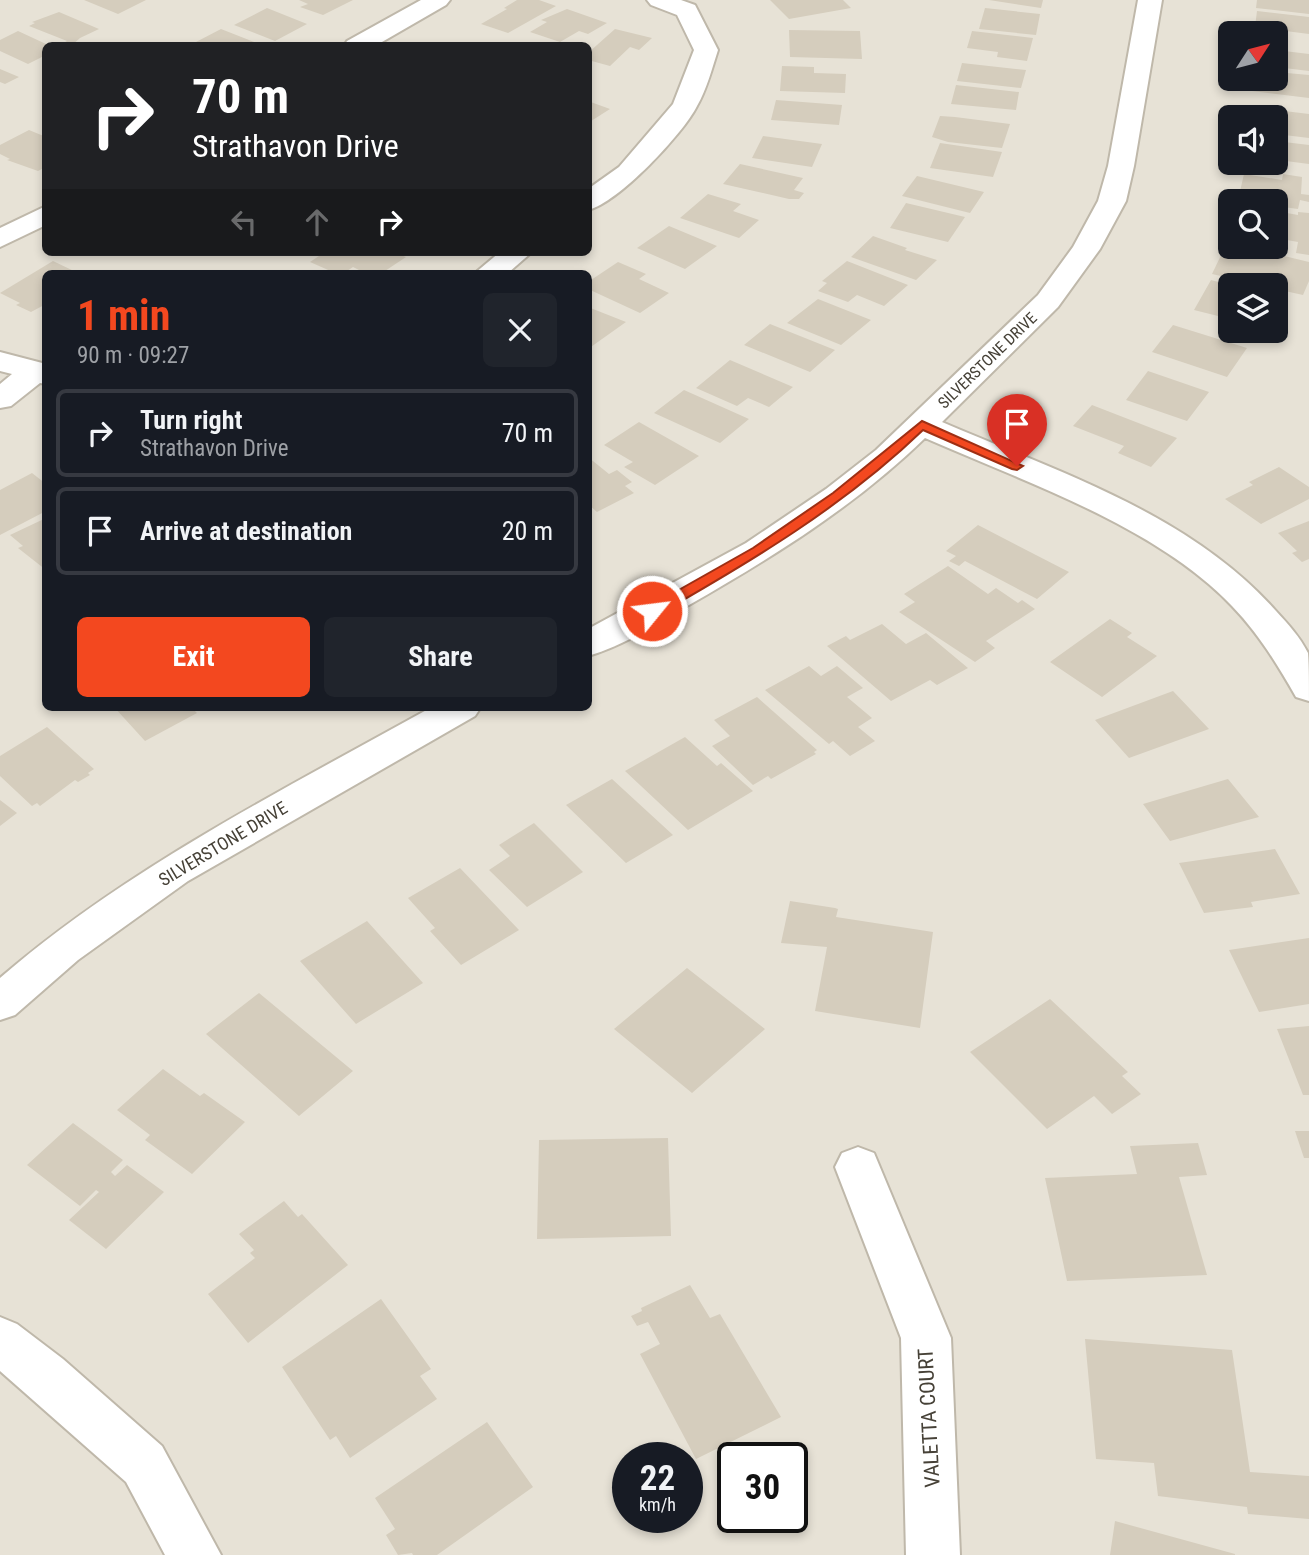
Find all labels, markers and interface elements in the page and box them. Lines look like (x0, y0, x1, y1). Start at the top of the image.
north arrow (1218, 21, 1288, 91)
map controls (1218, 21, 1288, 343)
text: 70 m (192, 68, 289, 125)
icon: right (77, 70, 168, 161)
button: sound (1218, 105, 1288, 175)
text: Strathavon Drive (192, 127, 399, 165)
button: search (1218, 189, 1288, 259)
icon: left (225, 203, 263, 241)
icon: ahead (298, 203, 336, 241)
icon: right (371, 203, 409, 241)
button: layers (1218, 273, 1288, 343)
text: 1 min (77, 291, 170, 340)
button: close (483, 293, 557, 367)
street label: SILVERSTONE DRIVE (934, 308, 1041, 412)
text: 90 m · 09:27 (77, 342, 189, 369)
pin (987, 394, 1047, 466)
text: Turn right (140, 405, 242, 435)
icon: arrive (998, 405, 1036, 443)
icon: right (81, 414, 119, 452)
text: 70 m (502, 418, 553, 448)
text: Strathavon Drive (140, 435, 289, 462)
icon: arrive (81, 512, 119, 550)
text: Arrive at destination (140, 516, 352, 546)
text: 20 m (502, 516, 553, 546)
position arrow (615, 574, 689, 648)
button: Exit (77, 617, 310, 697)
button: Share (324, 617, 557, 697)
street label: SILVERSTONE DRIVE (155, 797, 291, 890)
street label: VALETTA COURT (913, 1348, 945, 1488)
speed limit sign: 30 (717, 1442, 808, 1533)
text: 22 (640, 1458, 675, 1499)
text: km/h (639, 1494, 676, 1515)

